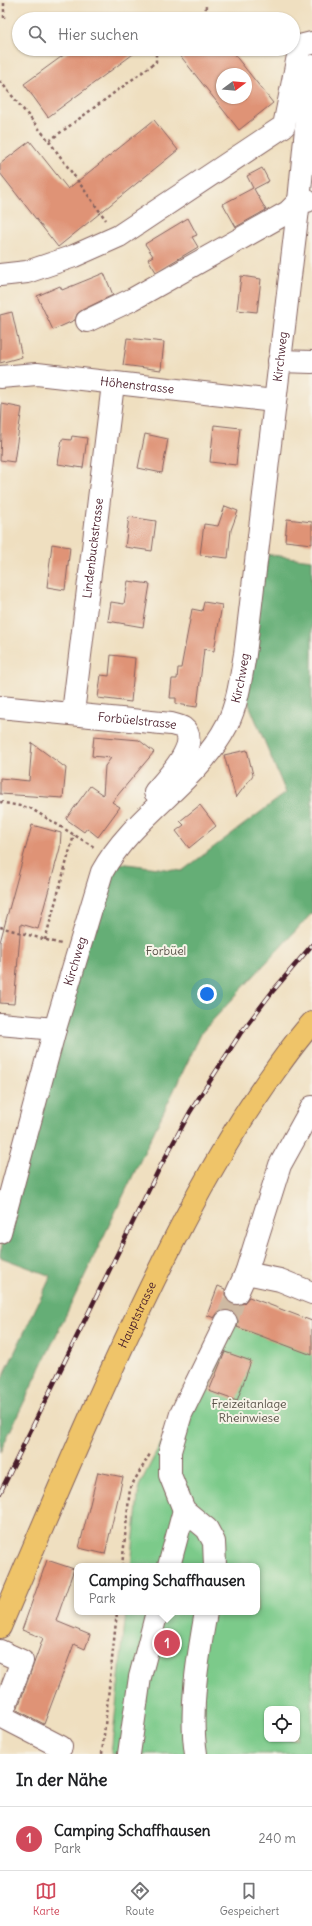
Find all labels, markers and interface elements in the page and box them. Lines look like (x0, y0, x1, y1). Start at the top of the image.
search box (12, 12, 300, 56)
icon: search (26, 23, 48, 45)
text: Hier suchen (58, 25, 138, 44)
north arrow (216, 68, 252, 104)
street label: Kirchweg (270, 331, 290, 383)
street label: Höhenstrasse (100, 373, 175, 397)
street label: Lindenbuckstrasse (79, 497, 106, 599)
street label: Kirchweg (228, 652, 252, 705)
street label: Forbüelstrasse (97, 709, 178, 732)
street label: Kirchweg (60, 935, 89, 987)
park label: Forbüel (146, 943, 186, 958)
your location (197, 984, 217, 1004)
street label: Hauptstrasse (115, 1279, 159, 1350)
park label: Freizeitanlage Rheinwiese (211, 1396, 287, 1425)
popup (74, 1563, 260, 1615)
text: Camping Schaffhausen (89, 1571, 245, 1590)
text: Park (89, 1590, 116, 1607)
pin: 1 (154, 1628, 180, 1658)
map controls (264, 1706, 300, 1742)
button: locate (264, 1706, 300, 1742)
text: In der Nähe (16, 1769, 108, 1791)
text: Camping Schaffhausen (54, 1821, 211, 1840)
text: 1 (26, 1830, 32, 1847)
text: 240 m (259, 1830, 296, 1847)
text: Park (54, 1840, 81, 1857)
tab: Karte (33, 1880, 60, 1918)
tab: Route (125, 1880, 154, 1918)
tab: Gespeichert (220, 1880, 279, 1918)

